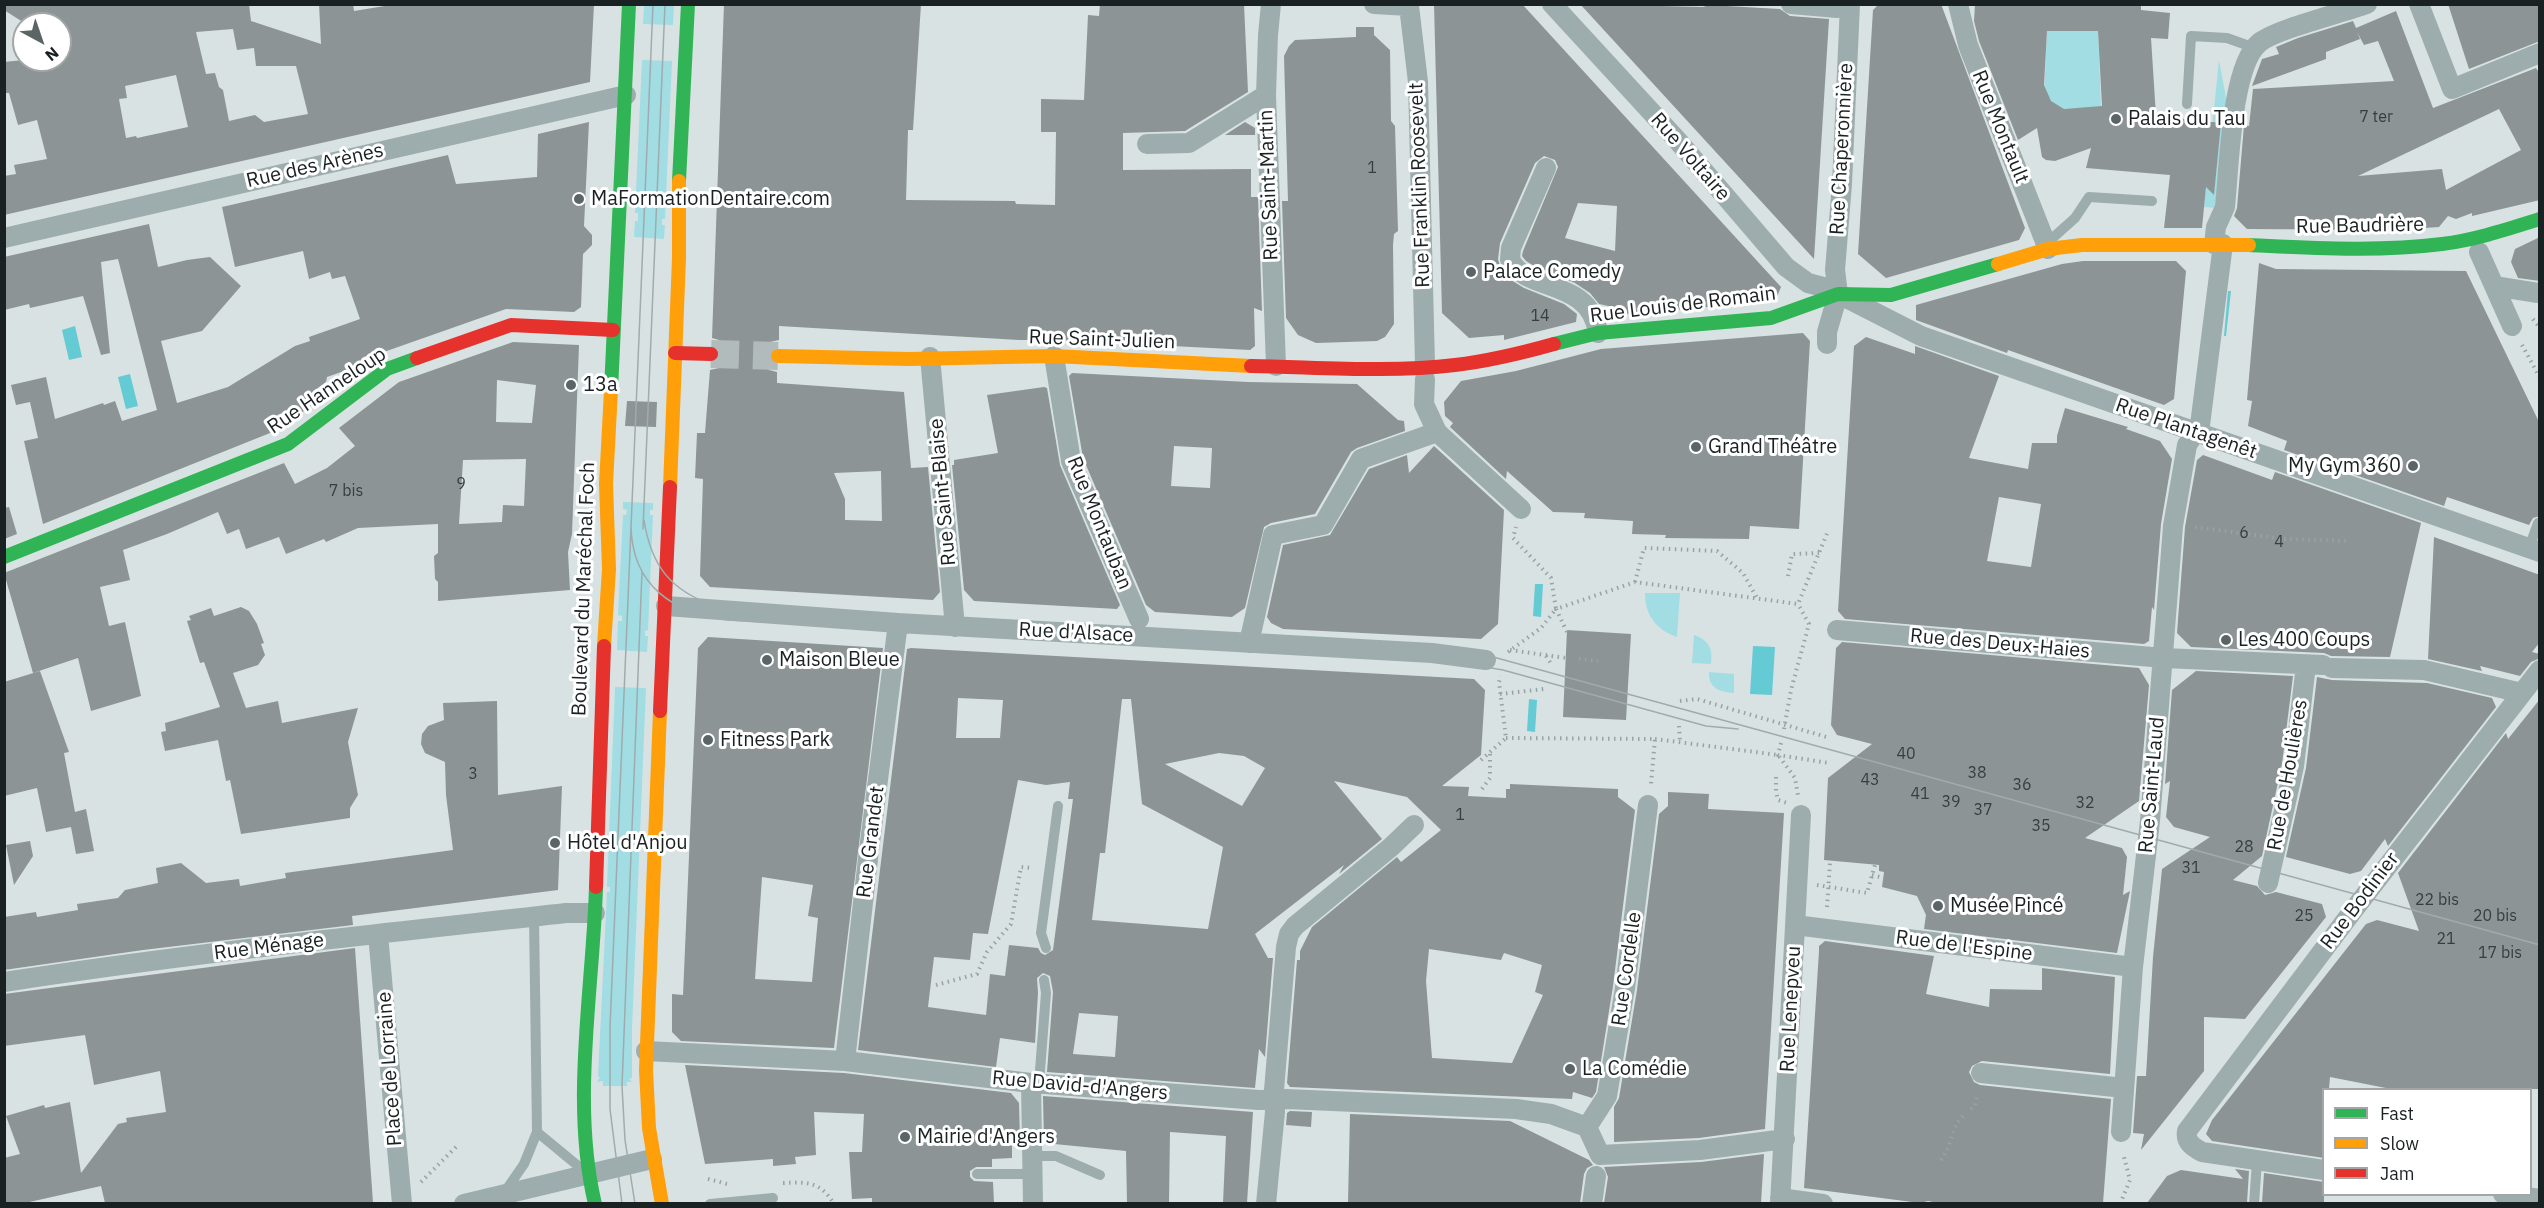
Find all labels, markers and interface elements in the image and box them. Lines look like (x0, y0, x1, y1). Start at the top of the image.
north arrow (12, 12, 72, 72)
text: N (41, 43, 63, 66)
street label: Rue Chaperonnière (1826, 62, 1858, 236)
street label: Rue Montault (1966, 67, 2034, 187)
street label: Rue Franklin Roosevelt (1404, 82, 1436, 288)
place label: Palais du Tau (2128, 107, 2246, 131)
house number: 7 ter (2359, 107, 2393, 127)
street label: Rue Voltaire (1645, 108, 1735, 206)
street label: Rue Saint-Martin (1254, 109, 1284, 261)
marker: Palais du Tau (2109, 112, 2123, 126)
street label: Rue des Arènes (244, 139, 386, 193)
house number: 1 (1367, 158, 1377, 178)
place label: MaFormationDentaire.com (591, 187, 830, 211)
marker: MaFormationDentaire.com (572, 192, 586, 206)
street label: Rue Baudrière (2296, 213, 2424, 239)
place label: Palace Comedy (1483, 260, 1621, 284)
marker: Palace Comedy (1464, 265, 1478, 279)
street label: Rue Louis de Romain (1589, 282, 1777, 328)
house number: 14 (1530, 306, 1550, 326)
street label: Rue Saint-Julien (1028, 325, 1176, 355)
street label: Rue Hanneloup (263, 342, 391, 440)
place label: 13a (583, 373, 618, 397)
marker: 13a (564, 378, 578, 392)
street label: Rue Plantagenêt (2112, 394, 2260, 464)
street label: Rue Saint-Blaise (925, 417, 961, 567)
place label: Grand Théâtre (1708, 435, 1837, 459)
marker: Grand Théâtre (1689, 440, 1703, 454)
street label: Rue Montauban (1061, 453, 1137, 593)
place label: My Gym 360 (2288, 454, 2401, 478)
marker: My Gym 360 (2406, 459, 2420, 473)
street label: Boulevard du Maréchal Foch (568, 462, 600, 716)
house number: 9 (456, 474, 466, 494)
house number: 7 bis (329, 481, 363, 501)
house number: 6 (2239, 523, 2249, 543)
house number: 4 (2274, 532, 2284, 552)
street label: Rue d'Alsace (1018, 618, 1134, 648)
street label: Rue des Deux-Haies (1909, 624, 2091, 664)
place label: Les 400 Coups (2238, 628, 2370, 652)
marker: Les 400 Coups (2219, 633, 2233, 647)
place label: Maison Bleue (779, 648, 900, 672)
marker: Maison Bleue (760, 653, 774, 667)
street label: Rue de Houlières (2263, 697, 2313, 853)
street label: Rue Saint-Laud (2134, 716, 2170, 854)
place label: Fitness Park (720, 728, 830, 752)
marker: Fitness Park (701, 733, 715, 747)
house number: 40 (1896, 744, 1916, 764)
house number: 38 (1967, 763, 1987, 783)
house number: 3 (468, 764, 478, 784)
house number: 43 (1860, 770, 1880, 790)
house number: 36 (2012, 775, 2032, 795)
house number: 41 (1910, 784, 1930, 804)
street label: Rue Grandet (852, 785, 890, 899)
house number: 39 (1941, 792, 1961, 812)
house number: 32 (2075, 793, 2095, 813)
house number: 37 (1973, 800, 1993, 820)
house number: 1 (1455, 805, 1465, 825)
house number: 35 (2031, 816, 2051, 836)
place label: Hôtel d'Anjou (567, 831, 688, 855)
marker: Hôtel d'Anjou (548, 836, 562, 850)
house number: 28 (2234, 837, 2254, 857)
street label: Rue Bodinier (2316, 848, 2404, 954)
house number: 31 (2181, 858, 2201, 878)
house number: 22 bis (2415, 890, 2459, 910)
place label: Musée Pincé (1950, 894, 2063, 918)
marker: Musée Pincé (1931, 899, 1945, 913)
house number: 25 (2294, 906, 2314, 926)
house number: 20 bis (2473, 906, 2517, 926)
street label: Rue Cordelle (1607, 910, 1647, 1028)
street label: Rue de l'Espine (1894, 926, 2034, 966)
street label: Rue Ménage (213, 928, 325, 966)
house number: 21 (2436, 929, 2456, 949)
house number: 17 bis (2478, 943, 2522, 963)
street label: Rue Lenepveu (1776, 945, 1806, 1073)
street label: Place de Lorraine (373, 991, 407, 1147)
place label: La Comédie (1582, 1057, 1687, 1081)
marker: La Comédie (1563, 1062, 1577, 1076)
street label: Rue David-d'Angers (991, 1066, 1169, 1106)
legend (2322, 1088, 2532, 1196)
text: Fast (2380, 1102, 2414, 1125)
place label: Mairie d'Angers (917, 1125, 1055, 1149)
marker: Mairie d'Angers (898, 1130, 912, 1144)
text: Slow (2380, 1132, 2419, 1155)
text: Jam (2380, 1162, 2415, 1185)

